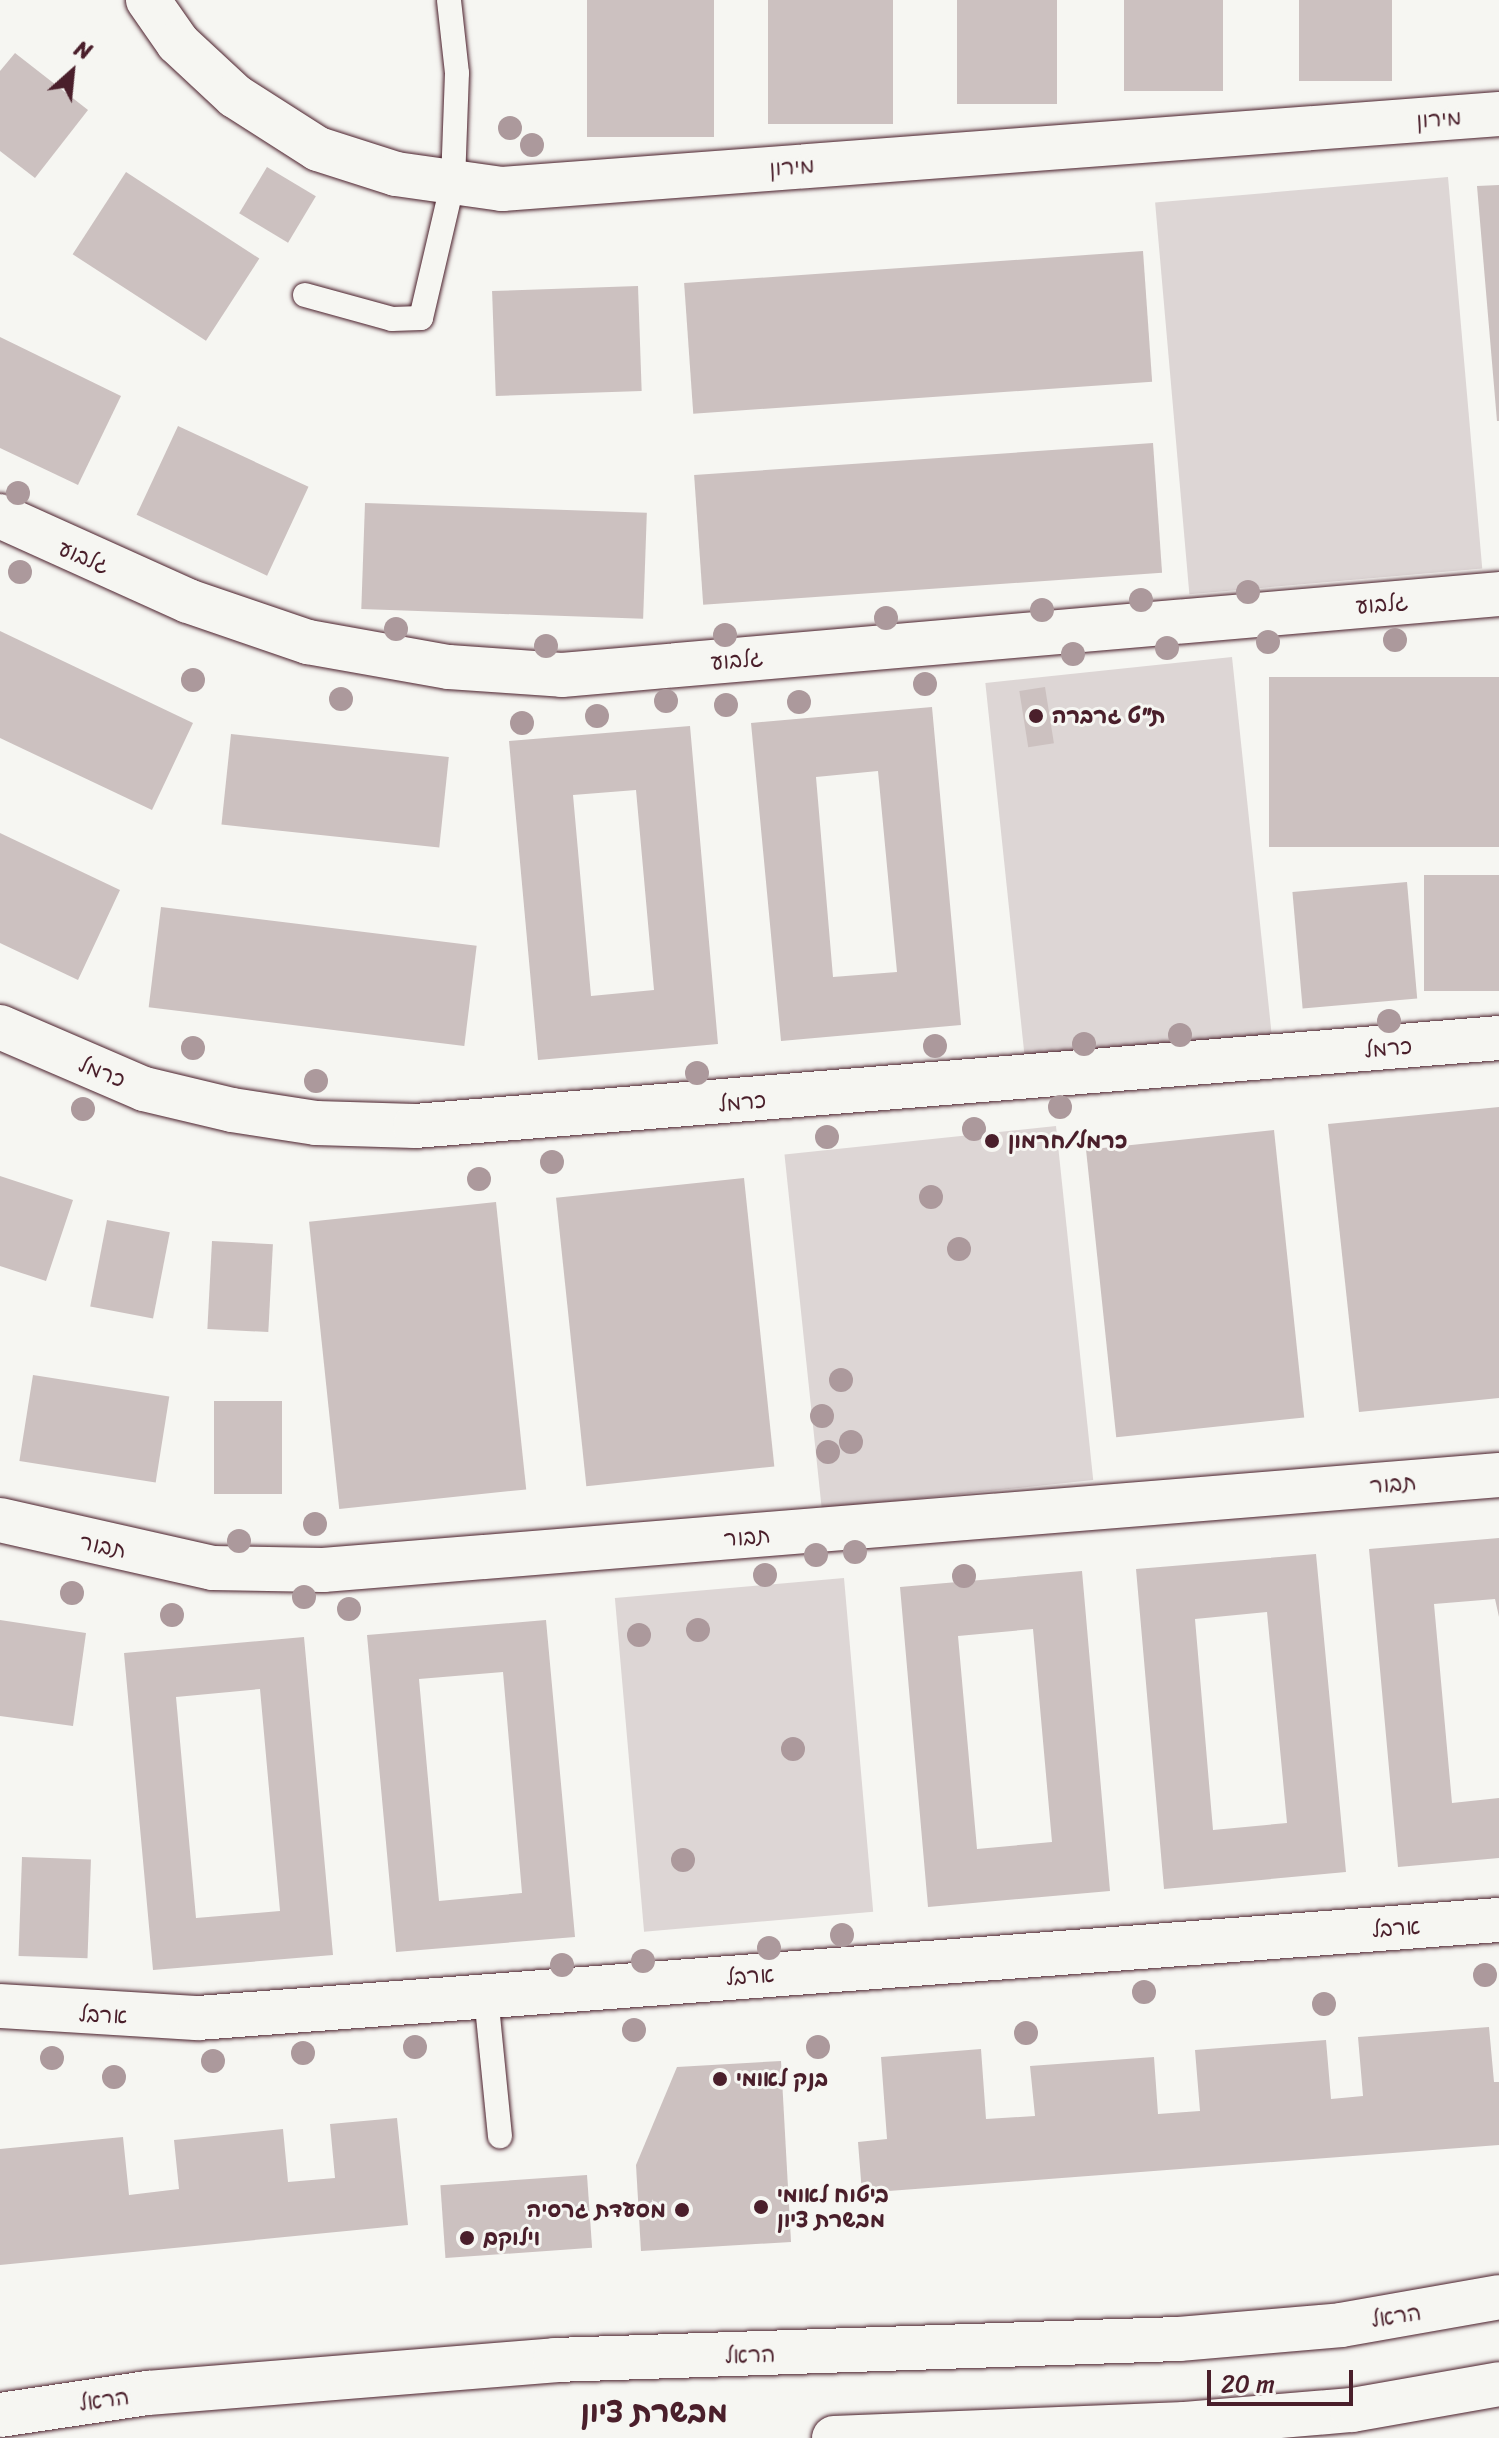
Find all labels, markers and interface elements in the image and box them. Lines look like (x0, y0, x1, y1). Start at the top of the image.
text: N (67, 29, 99, 71)
north arrow (32, 32, 112, 112)
street label: מירון (1415, 104, 1463, 134)
street label: מירון (768, 152, 816, 182)
street label: גלבוע (55, 535, 113, 579)
street label: גלבוע (1355, 589, 1409, 619)
street label: גלבוע (710, 645, 764, 675)
place label: ת"ט גרברה (1052, 703, 1166, 729)
marker: ת"ט גרברה (1027, 707, 1045, 725)
street label: כרמל (1363, 1033, 1413, 1063)
street label: כרמל (75, 1051, 129, 1093)
street label: כרמל (717, 1087, 767, 1117)
place label: כרמל/חרמון (1008, 1128, 1128, 1154)
marker: כרמל/חרמון (983, 1132, 1001, 1150)
street label: תבור (1369, 1469, 1417, 1499)
street label: תבור (723, 1522, 771, 1552)
street label: תבור (77, 1528, 129, 1564)
street label: ארבל (1371, 1913, 1421, 1943)
street label: ארבל (725, 1961, 775, 1991)
street label: ארבל (78, 2001, 128, 2029)
place label: בנק לאומי (736, 2066, 828, 2092)
marker: בנק לאומי (711, 2070, 729, 2088)
place label: ביטוח לאומי מבשרת ציון (777, 2181, 889, 2232)
place label: מסעדת גרסיה (527, 2197, 666, 2223)
marker: ביטוח לאומי מבשרת ציון (752, 2198, 770, 2216)
marker: מסעדת גרסיה (673, 2201, 691, 2219)
place label: וילוקם (483, 2225, 540, 2251)
marker: וילוקם (458, 2229, 476, 2247)
street label: הראל (1369, 2299, 1423, 2333)
street label: הראל (724, 2341, 776, 2369)
scale bar (1211, 2354, 1357, 2404)
text: 20 m (1221, 2363, 1275, 2405)
street label: הראל (77, 2383, 131, 2417)
district label: מבשרת ציון (580, 2394, 728, 2430)

